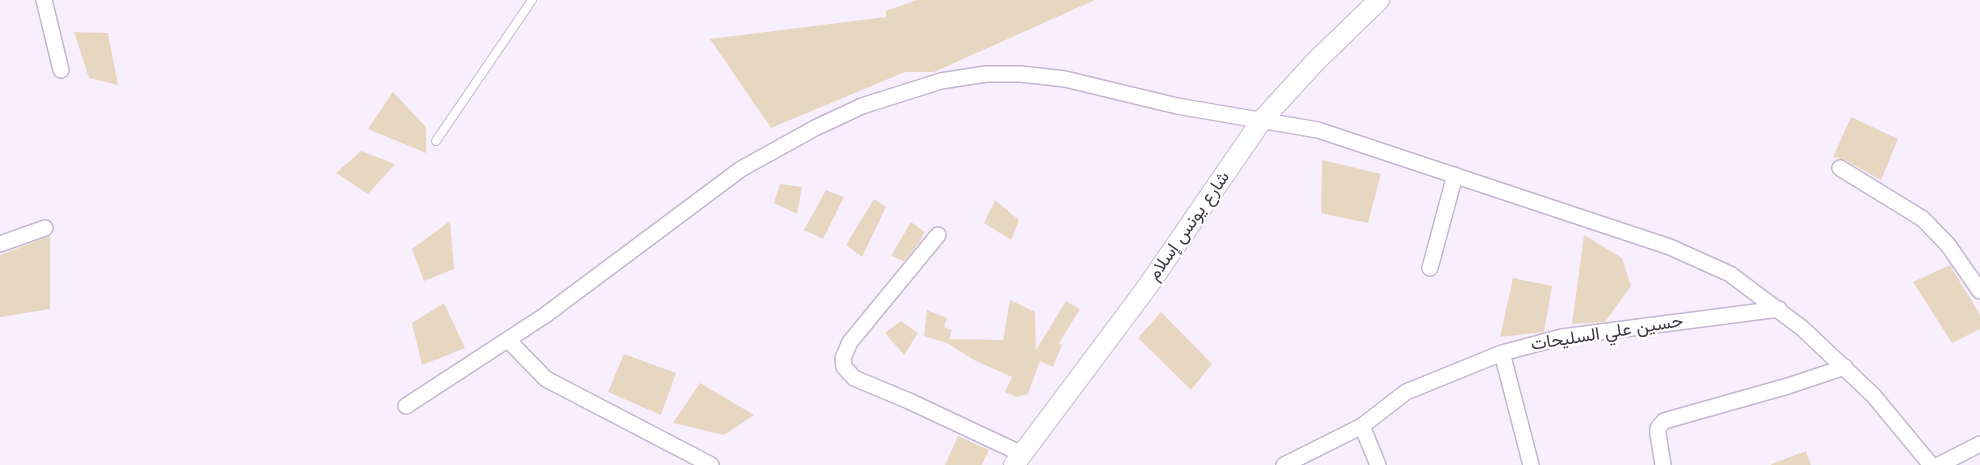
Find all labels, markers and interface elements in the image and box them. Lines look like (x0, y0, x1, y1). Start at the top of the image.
street label: شارع يونس إسلام (1143, 167, 1235, 285)
street label: حسين علي السليحات (1529, 310, 1685, 356)

